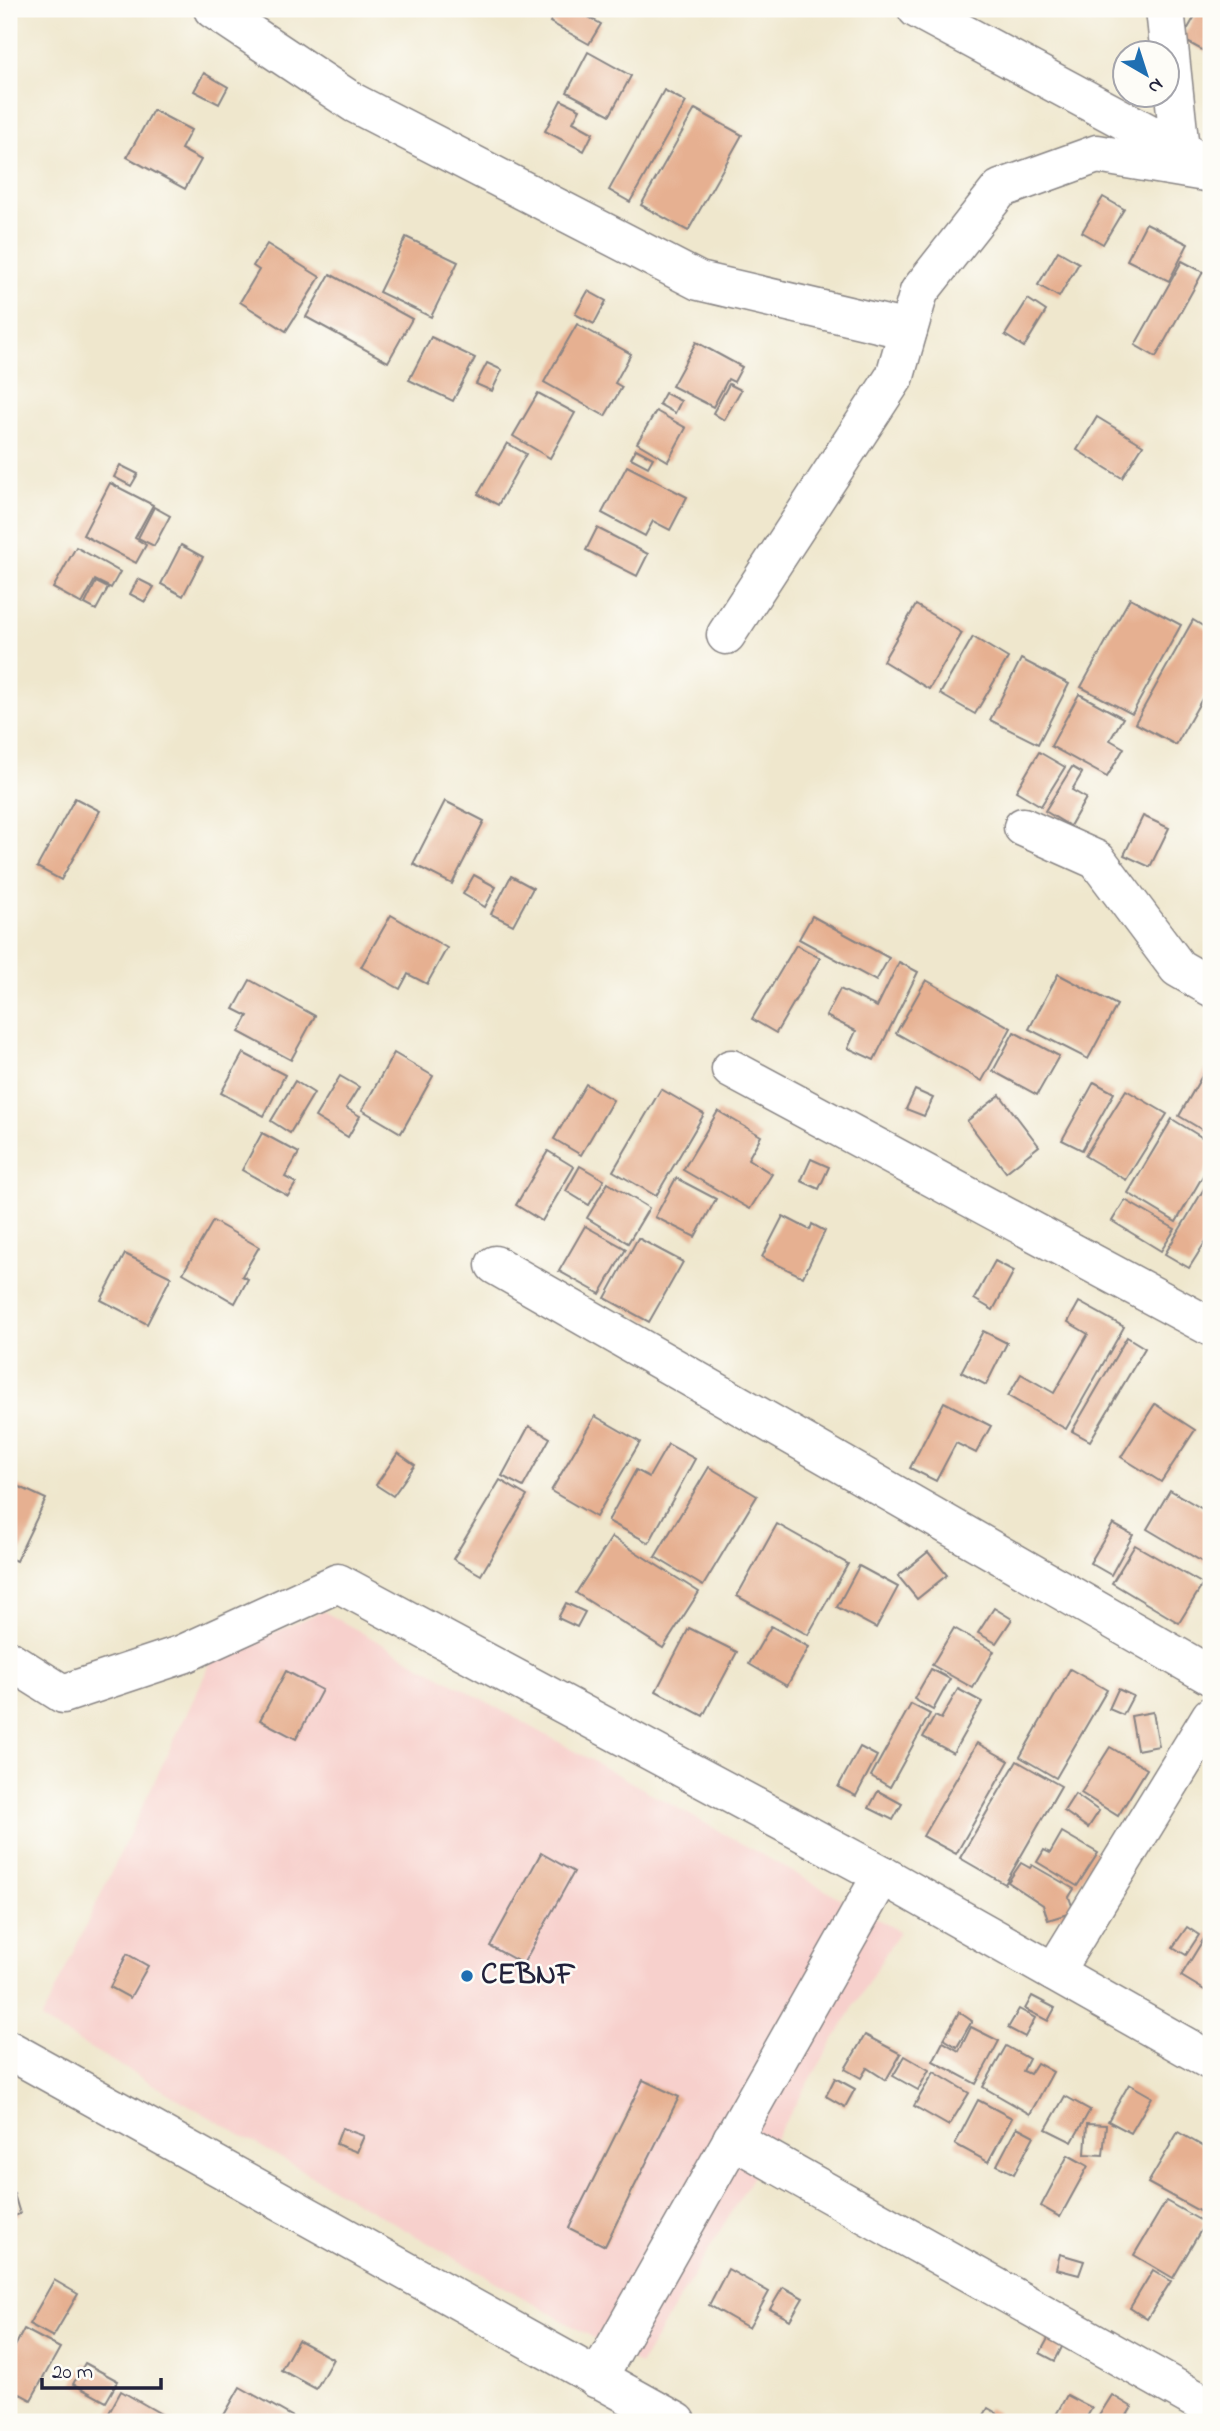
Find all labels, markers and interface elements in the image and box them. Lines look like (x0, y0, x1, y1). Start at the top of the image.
north arrow (1112, 38, 1182, 108)
text: N (1142, 71, 1169, 100)
place label: CEBNF (481, 1954, 576, 1998)
marker: CEBNF (459, 1968, 475, 1984)
scale bar (42, 2347, 161, 2391)
text: 20 m (52, 2358, 93, 2388)

